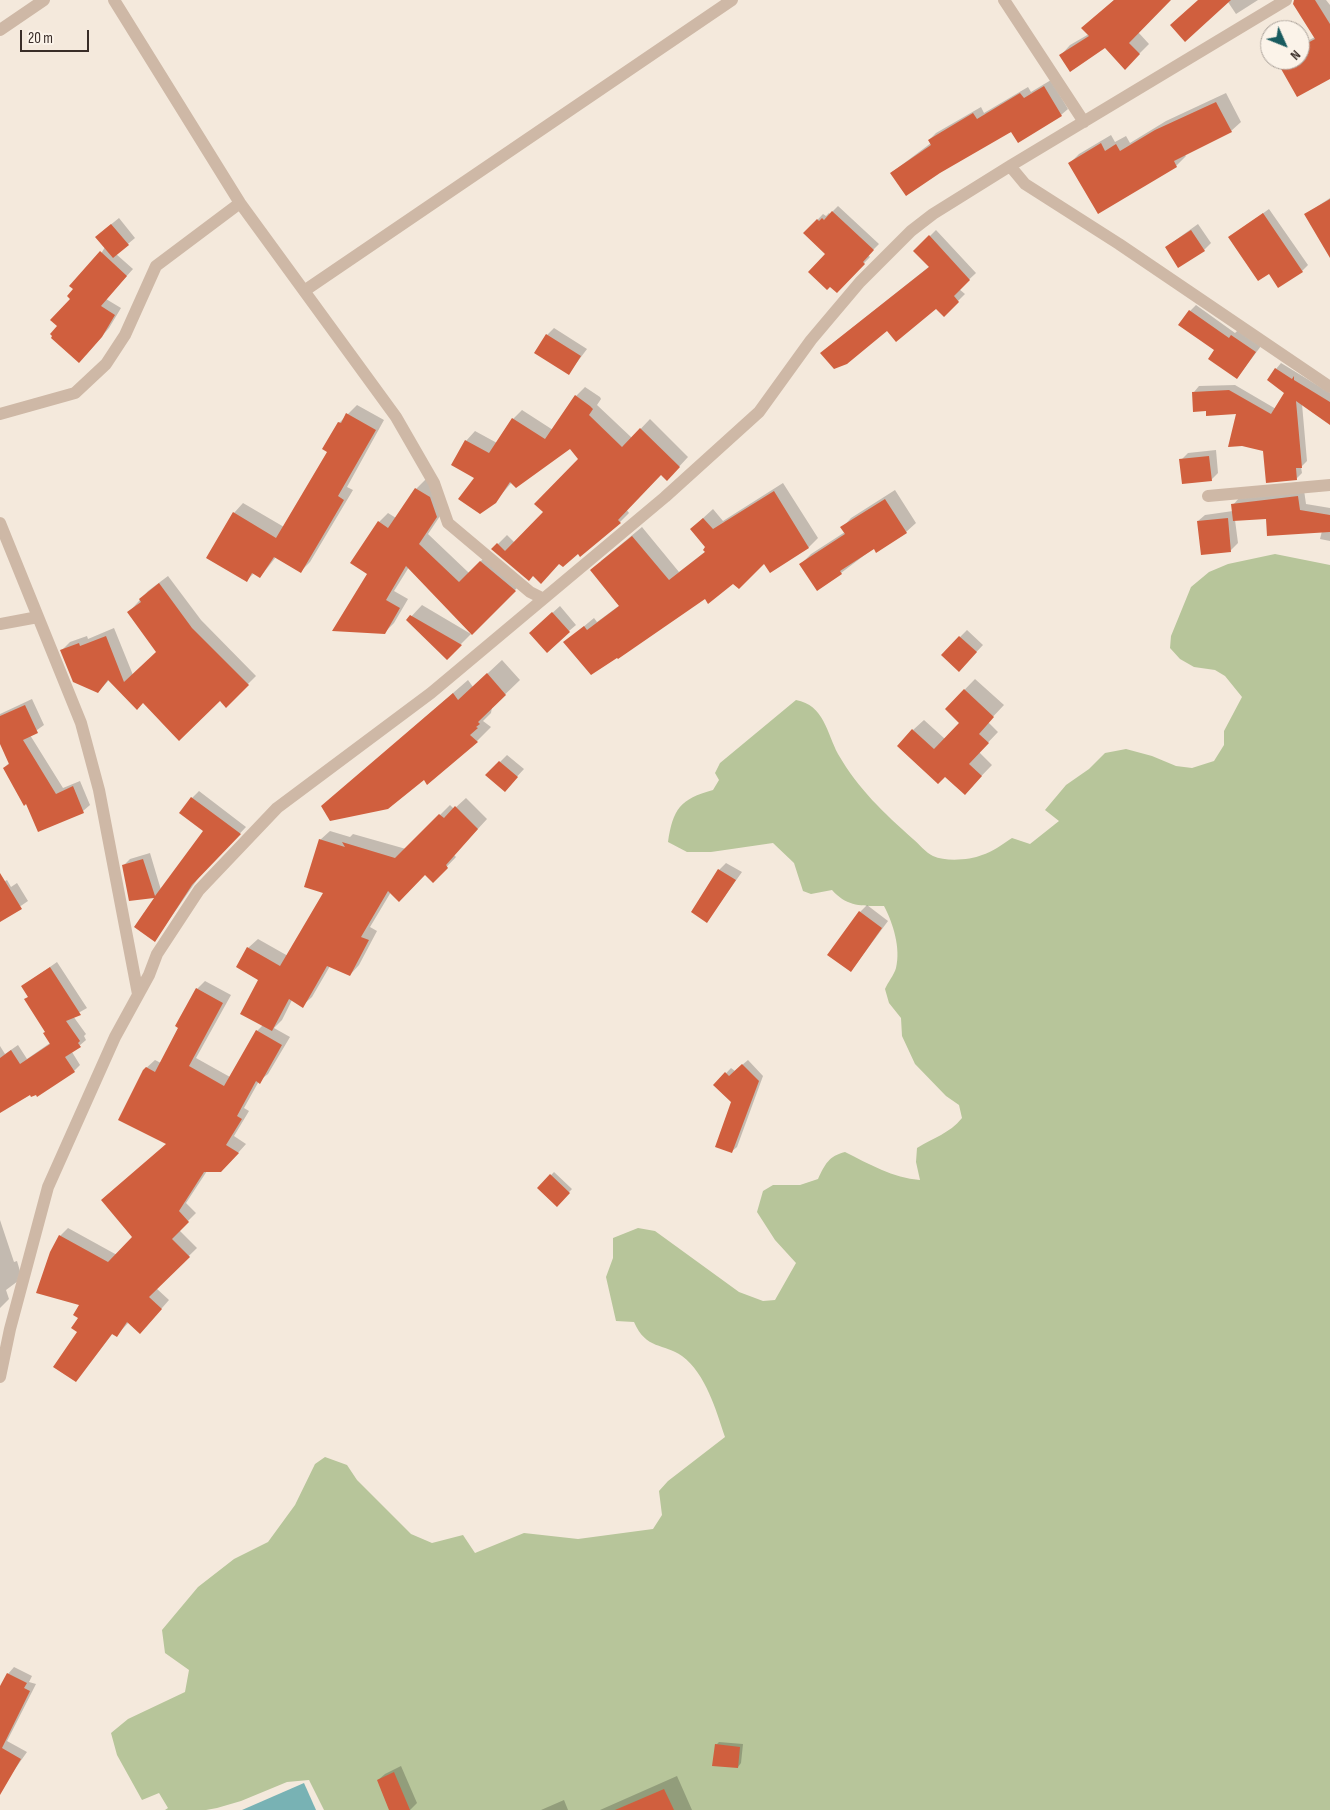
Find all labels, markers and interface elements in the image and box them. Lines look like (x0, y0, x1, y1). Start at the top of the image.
scale bar (22, 20, 91, 52)
north arrow (1260, 20, 1310, 70)
text: 20 m (28, 29, 53, 48)
text: N (1287, 46, 1304, 64)

